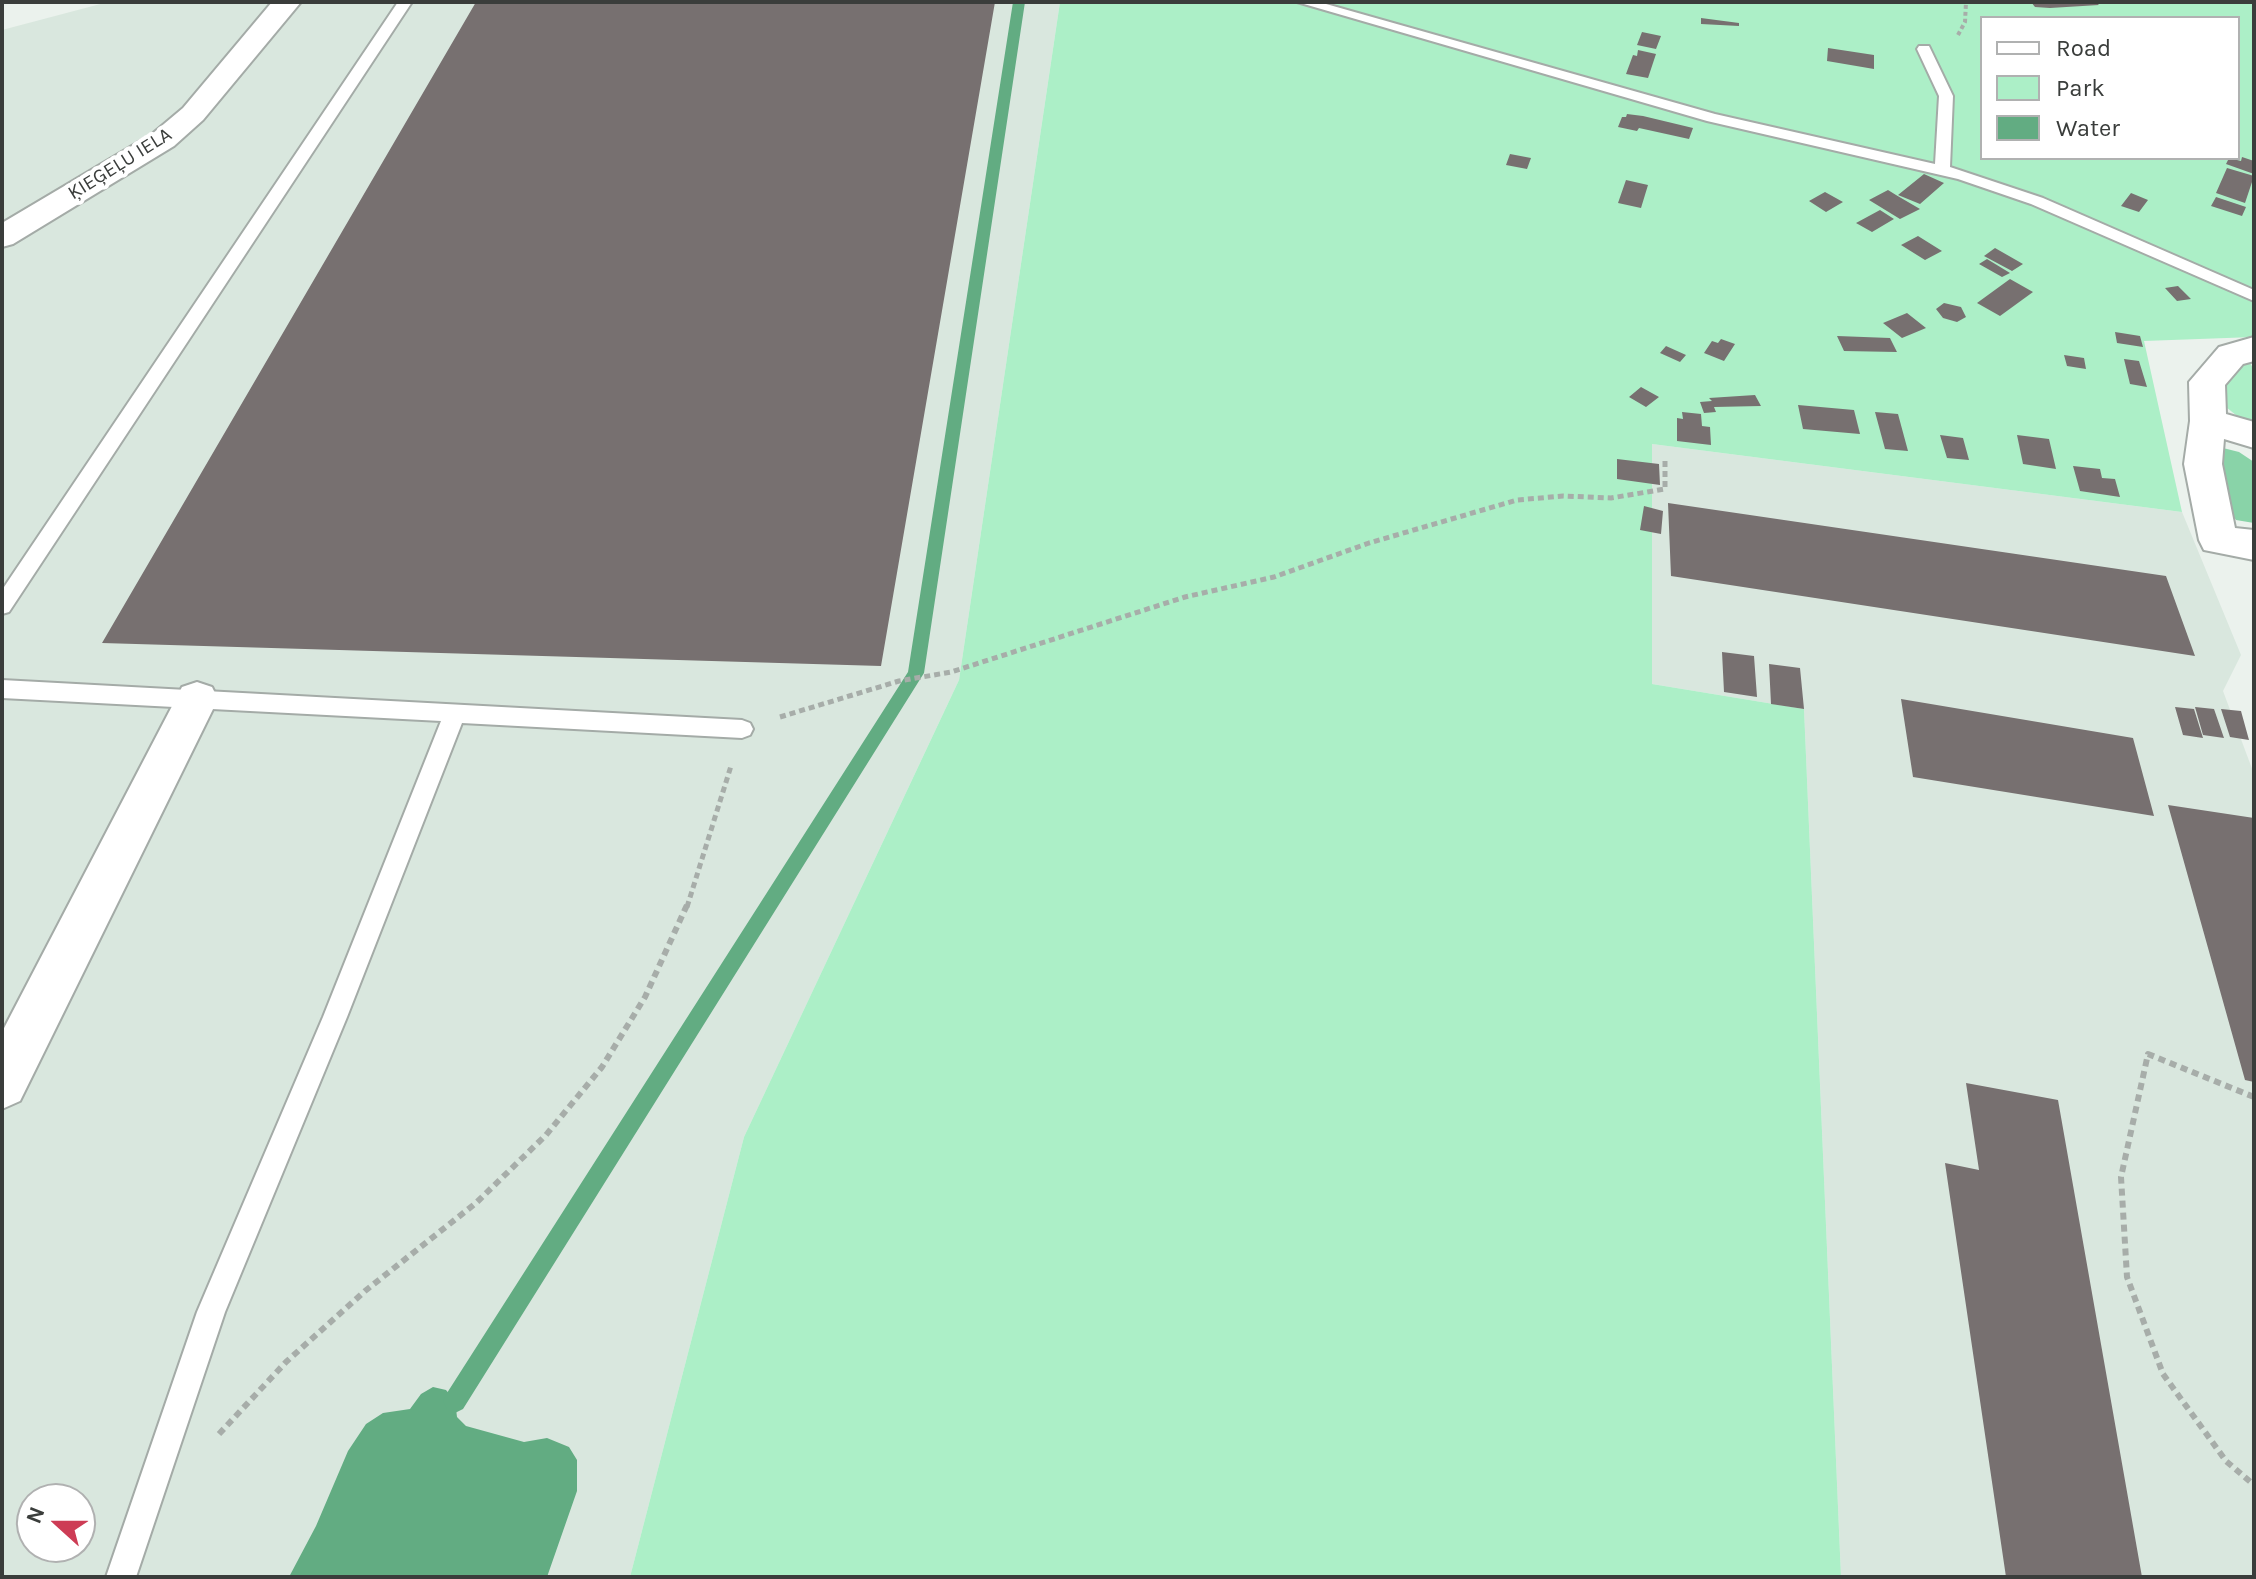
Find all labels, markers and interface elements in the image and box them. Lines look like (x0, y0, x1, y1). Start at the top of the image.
legend (1980, 16, 2240, 160)
text: Road (2056, 34, 2111, 62)
text: Park (2056, 74, 2105, 102)
text: Water (2056, 114, 2120, 142)
street label: ĶIEĢEĻU IELA (64, 123, 176, 205)
north arrow (16, 1483, 96, 1563)
text: N (20, 1503, 50, 1527)

